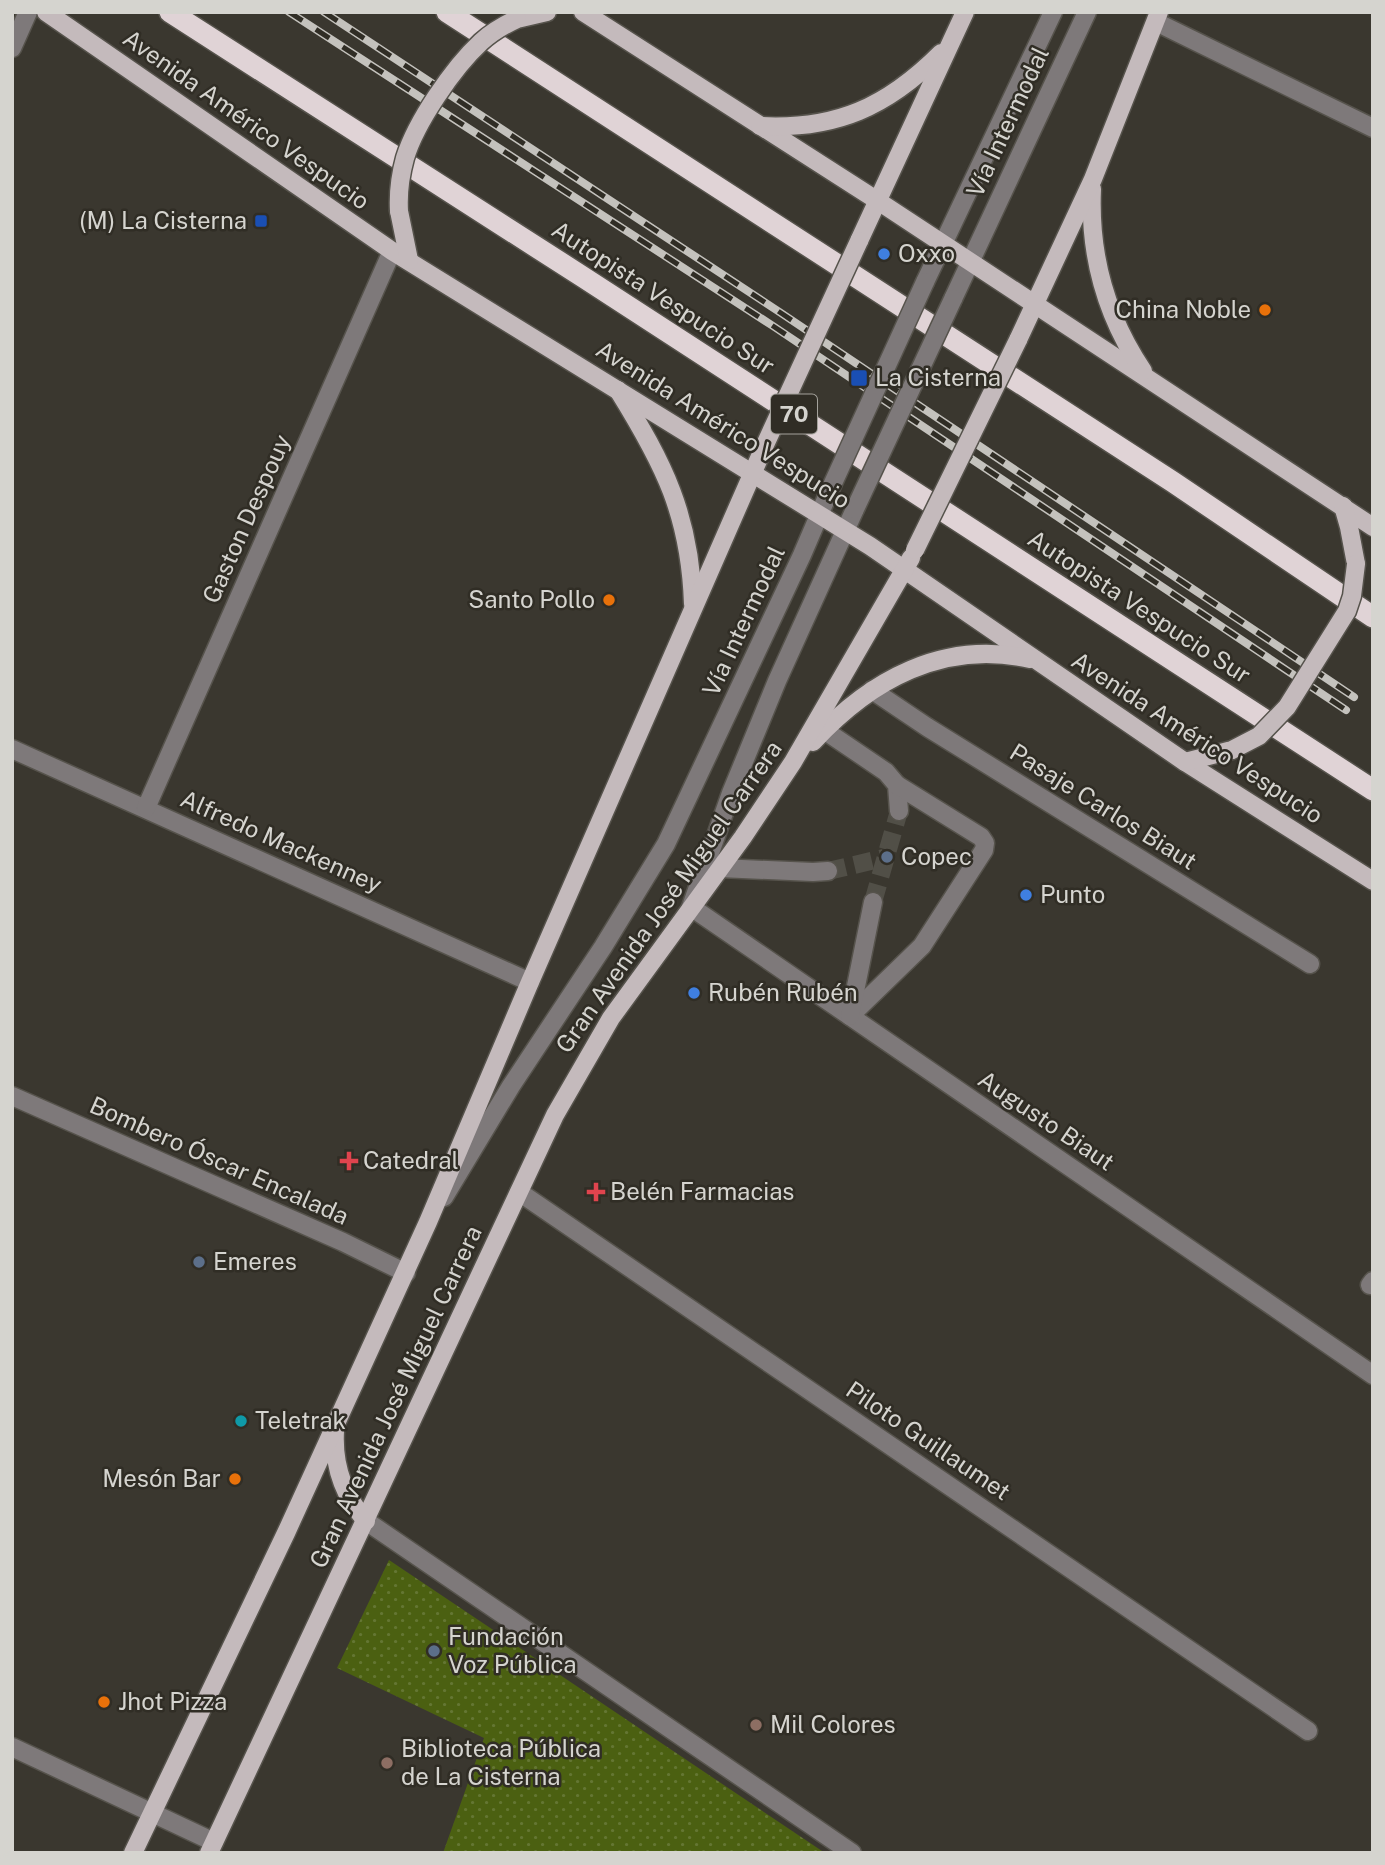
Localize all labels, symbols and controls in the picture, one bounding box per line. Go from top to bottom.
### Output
street label: Avenida Américo Vespucio [118,23,375,215]
street label: Vía Intermodal [960,42,1054,201]
place label: (M) La Cisterna [79,206,247,234]
marker: (M) La Cisterna [253,213,269,229]
street label: Autopista Vespucio Sur [547,215,780,380]
place label: Oxxo [898,239,955,267]
marker: Oxxo [876,246,892,262]
place label: China Noble [1116,295,1251,323]
marker: China Noble [1257,302,1273,318]
street label: Avenida Américo Vespucio [591,334,856,514]
place label: La Cisterna [875,363,1001,391]
marker: La Cisterna [849,368,869,388]
road number: 70 [771,394,817,434]
street label: Gaston Despouy [196,430,296,607]
street label: Autopista Vespucio Sur [1023,524,1256,689]
street label: Vía Intermodal [696,541,790,700]
place label: Santo Pollo [468,585,595,613]
marker: Santo Pollo [601,592,617,608]
street label: Avenida Américo Vespucio [1067,645,1328,829]
street label: Gran Avenida José Miguel Carrera [549,735,787,1058]
street label: Pasaje Carlos Biaut [1005,737,1202,875]
street label: Alfredo Mackenney [176,784,387,898]
place label: Copec [901,842,972,870]
marker: Copec [879,849,895,865]
place label: Punto [1040,880,1105,908]
marker: Punto [1018,887,1034,903]
place label: Rubén Rubén [708,978,858,1006]
marker: Rubén Rubén [686,985,702,1001]
street label: Augusto Biaut [973,1064,1120,1176]
street label: Bombero Óscar Encalada [86,1090,353,1230]
place label: Catedral [363,1146,459,1174]
marker: Catedral [341,1153,357,1169]
place label: Belén Farmacias [610,1177,795,1205]
marker: Belén Farmacias [588,1184,604,1200]
street label: Gran Avenida José Miguel Carrera [303,1221,487,1572]
place label: Emeres [213,1247,297,1275]
marker: Emeres [191,1254,207,1270]
street label: Piloto Guillaumet [841,1375,1016,1505]
place label: Teletrak [255,1406,346,1434]
marker: Teletrak [233,1413,249,1429]
place label: Mesón Bar [102,1464,221,1492]
marker: Mesón Bar [227,1471,243,1487]
place label: Fundación Voz Pública [448,1622,577,1678]
marker: Fundación Voz Pública [426,1643,442,1659]
place label: Jhot Pizza [118,1687,227,1715]
marker: Jhot Pizza [96,1694,112,1710]
place label: Mil Colores [770,1710,896,1738]
marker: Mil Colores [748,1717,764,1733]
place label: Biblioteca Pública de La Cisterna [401,1734,601,1790]
marker: Biblioteca Pública de La Cisterna [379,1755,395,1771]

